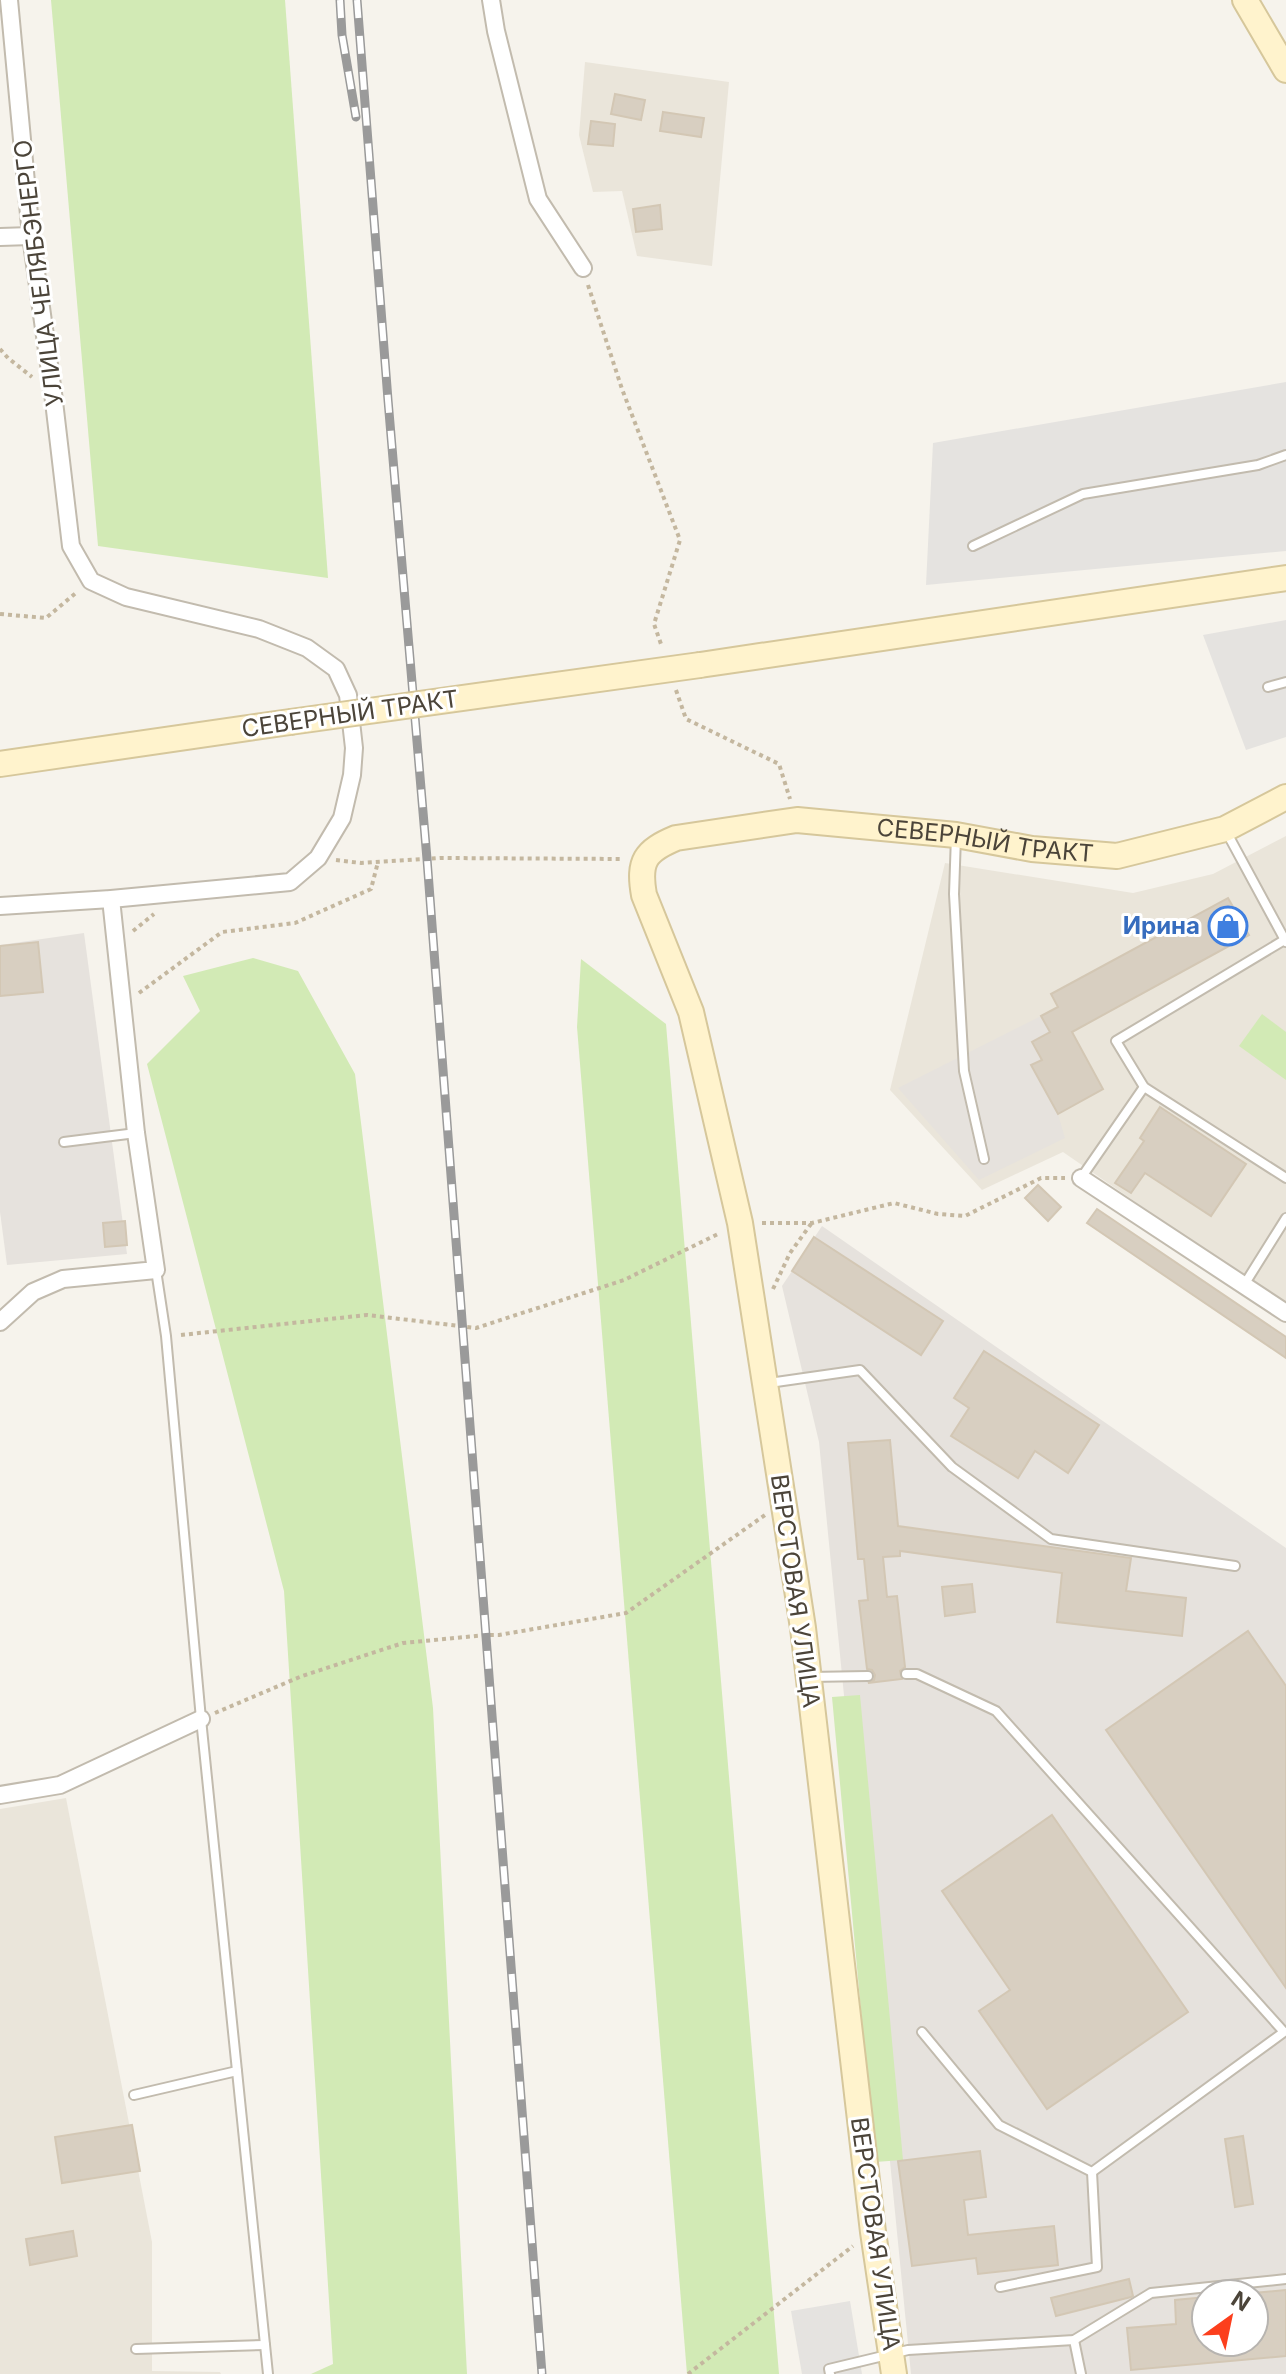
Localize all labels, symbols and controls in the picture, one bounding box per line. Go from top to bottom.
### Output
street label: УЛИЦА ЧЕЛЯБЭНЕРГО [8,138,69,408]
street label: СЕВЕРНЫЙ ТРАКТ [240,683,460,743]
street label: СЕВЕРНЫЙ ТРАКТ [876,813,1095,868]
shop icon: Ирина [1207,905,1249,947]
place label: Ирина [1123,911,1200,940]
street label: ВЕРСТОВАЯ УЛИЦА [765,1472,826,1710]
street label: ВЕРСТОВАЯ УЛИЦА [845,2115,906,2353]
north arrow [1190,2278,1270,2358]
text: N [1227,2286,1255,2317]

